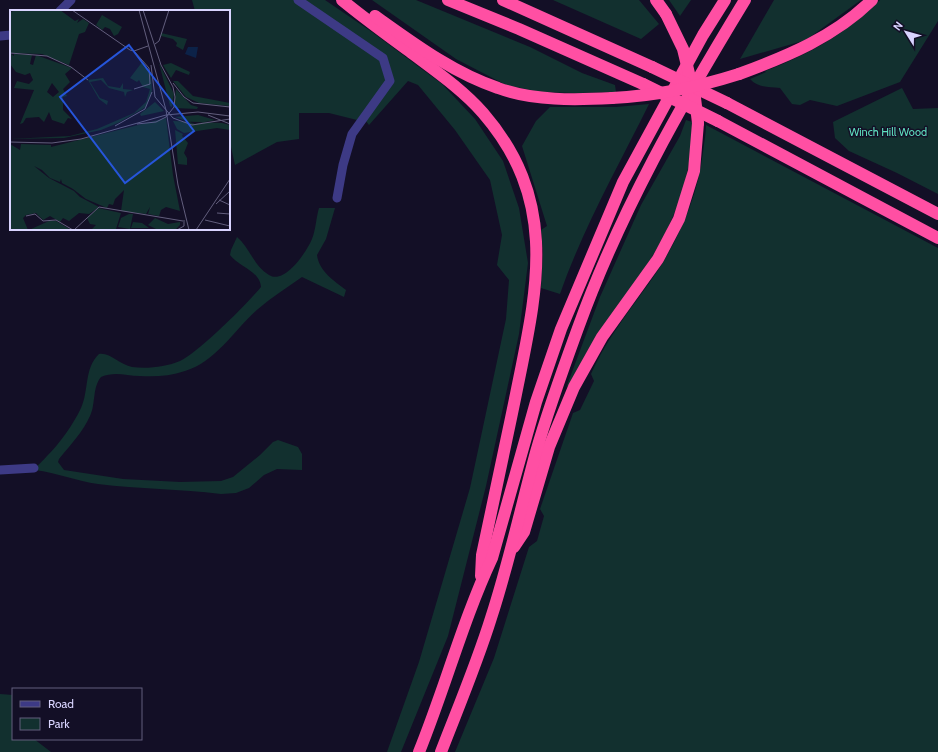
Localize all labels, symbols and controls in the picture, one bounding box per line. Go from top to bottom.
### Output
inset map [10,10,230,230]
north arrow [886,12,926,52]
text: N [890,19,906,33]
park label: Winch Hill Wood [849,125,927,139]
legend [12,688,142,740]
text: Road [48,696,74,711]
text: Park [48,716,70,731]

